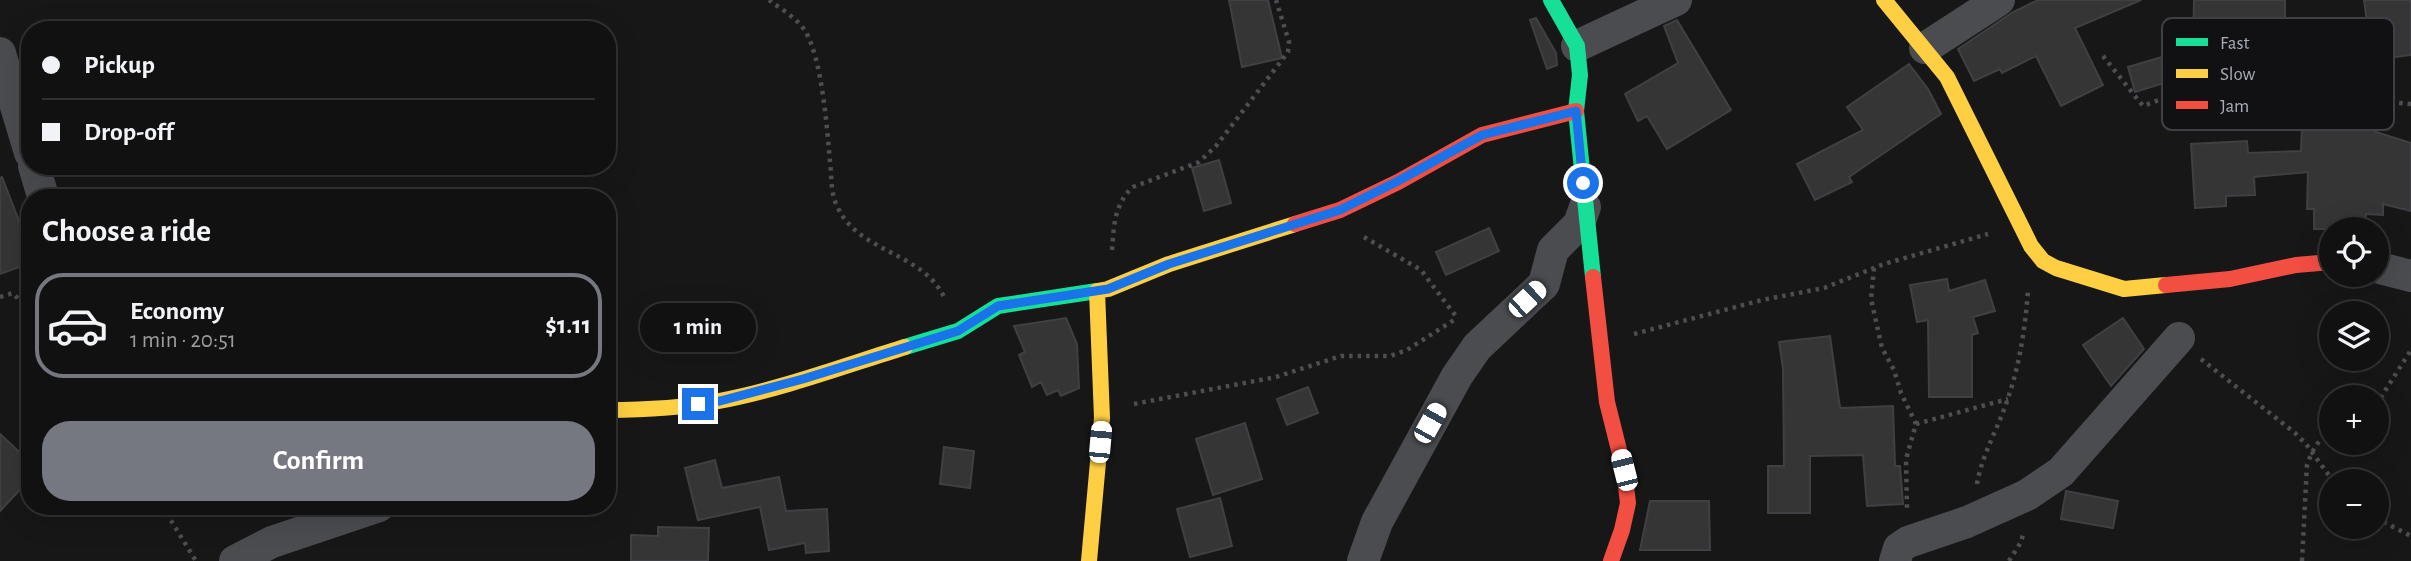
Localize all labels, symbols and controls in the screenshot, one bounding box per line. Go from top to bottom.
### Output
legend [2162,18,2394,130]
text: Fast [2220,34,2250,53]
text: Pickup [84,52,155,78]
text: Slow [2220,65,2256,84]
text: Jam [2220,97,2249,116]
text: Drop-off [84,119,173,145]
route start [1567,167,1599,199]
text: Choose a ride [42,215,211,247]
map controls [2319,217,2389,539]
button: locate [2319,217,2389,287]
car [1505,277,1550,321]
icon: car [46,294,109,357]
text: Economy [130,298,224,324]
button: layers [2319,301,2389,371]
callout: 1 min [640,302,756,352]
text: $1.11 [545,312,591,338]
text: 1 min [674,316,722,339]
text: 1 min · 20:51 [130,329,236,352]
button: + [2319,385,2389,455]
route end [682,388,714,420]
car [1411,400,1450,446]
car [1088,420,1113,464]
button: Confirm [42,421,595,501]
car [1609,447,1640,493]
button: − [2319,469,2389,539]

